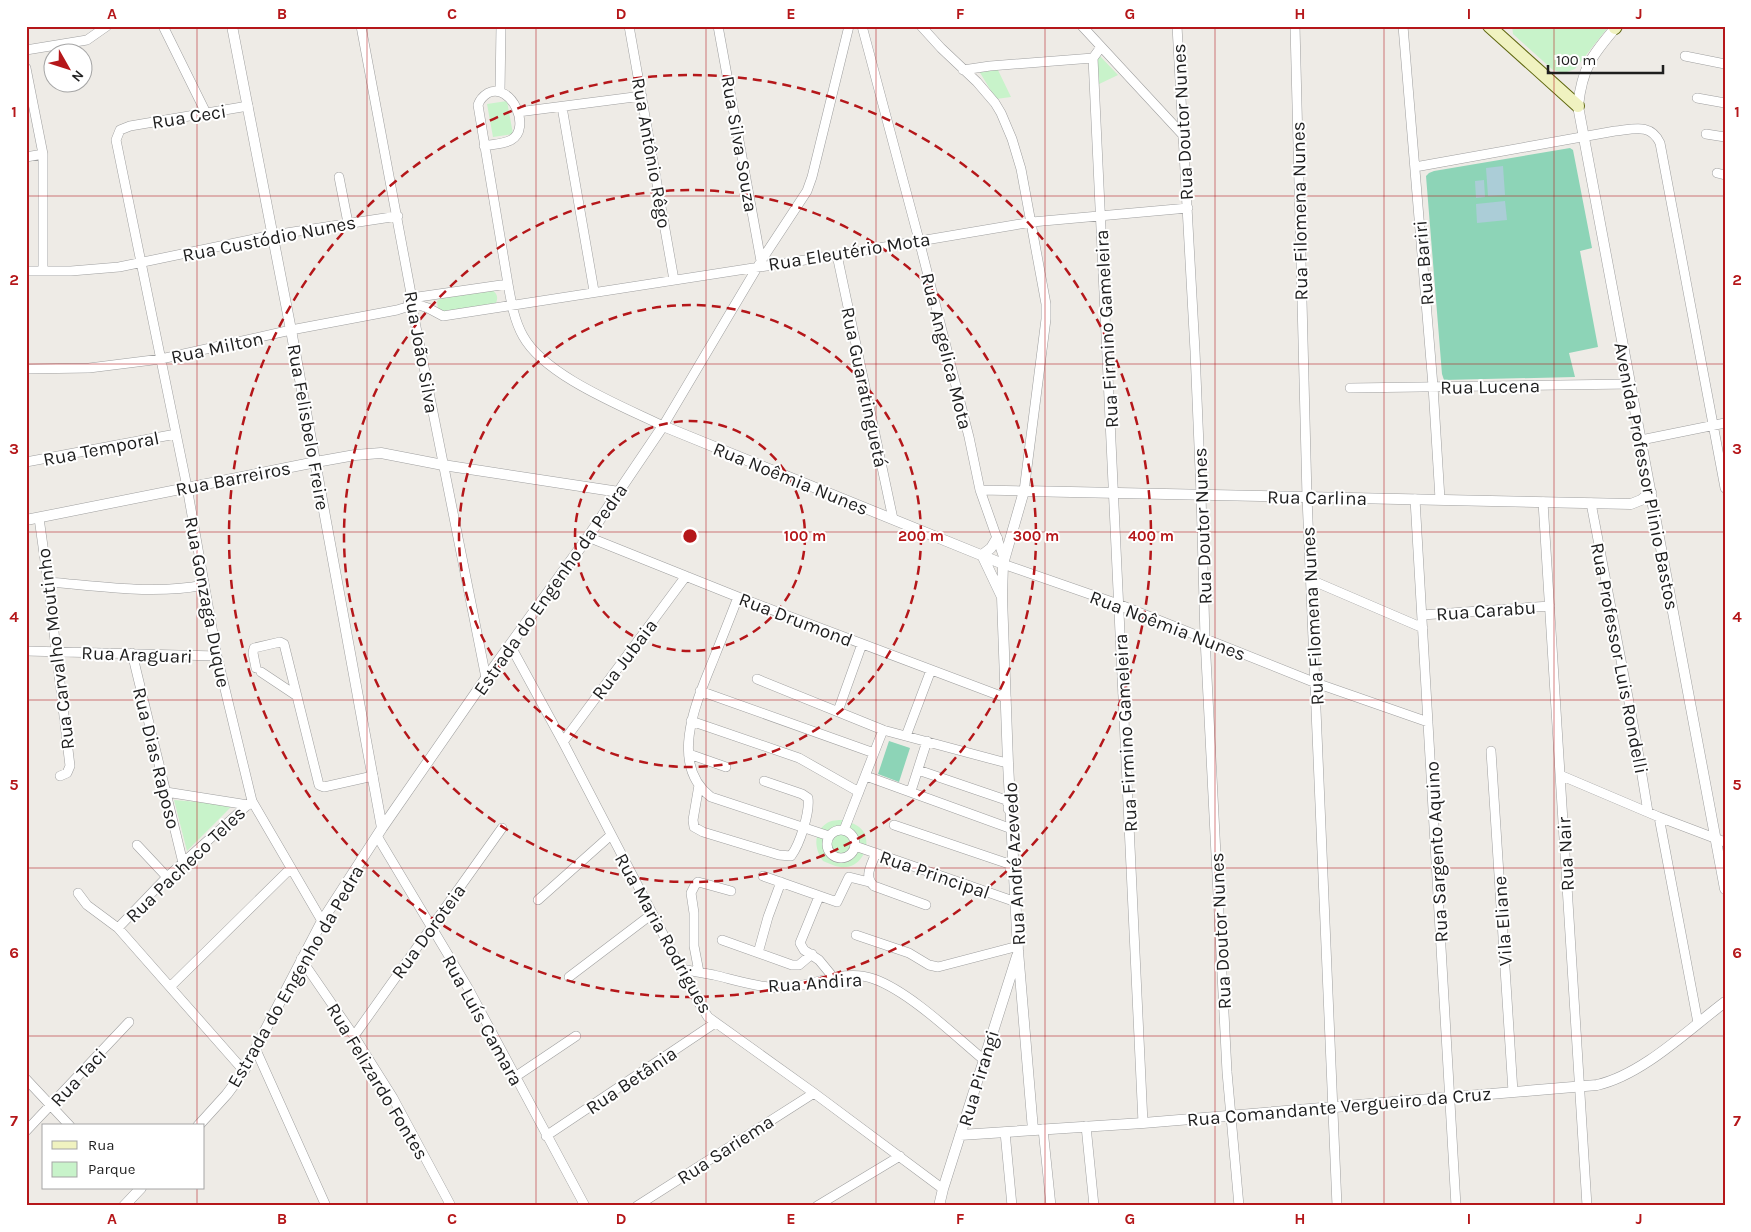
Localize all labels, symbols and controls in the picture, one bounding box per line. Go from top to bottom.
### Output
text: A [107,4,117,23]
text: B [277,4,287,23]
text: C [447,4,457,23]
text: D [616,4,627,23]
text: E [786,4,796,23]
text: F [956,4,965,23]
text: G [1125,4,1135,23]
text: H [1294,4,1306,23]
text: I [1467,4,1471,23]
text: J [1635,4,1643,23]
north arrow [42,42,92,92]
scale bar [1548,42,1664,74]
street label: Rua Doutor Nunes [1168,43,1198,201]
text: 100 m [1556,51,1596,69]
text: N [68,67,87,85]
street label: Rua Silva Souza [716,74,762,214]
street label: Rua Antônio Rêgo [627,76,675,230]
street label: Rua Ceci [150,100,228,134]
text: 1 [11,102,17,121]
text: 1 [1734,102,1740,121]
street label: Rua Filomena Nunes [1287,121,1313,301]
street label: Rua Custódio Nunes [181,211,358,267]
street label: Rua Bariri [1409,219,1439,306]
street label: Rua Eleutério Mota [767,228,932,276]
street label: Rua Firmino Gameleira [1091,229,1123,429]
text: 2 [9,270,19,289]
text: 2 [1732,270,1742,289]
street label: Rua Angelica Mota [916,271,976,432]
street label: Rua João Silva [399,289,443,415]
street label: Rua Guaratinguetá [836,305,892,469]
street label: Rua Milton [169,327,266,369]
street label: Avenida Professor Plinio Bastos [1609,340,1683,612]
street label: Rua Felisbelo Freire [283,342,333,512]
street label: Rua Lucena [1440,375,1540,399]
street label: Rua Temporal [41,427,161,471]
street label: Rua Noêmia Nunes [710,438,871,520]
text: 3 [9,439,19,458]
text: 3 [1732,439,1742,458]
street label: Rua Doutor Nunes [1189,447,1217,605]
street label: Rua Barreiros [174,457,293,501]
street label: Estrada do Engenho da Pedra [469,480,632,700]
street label: Rua Carlina [1267,486,1367,510]
street label: Rua Gonzaga Duque [180,515,234,690]
street label: Rua Filomena Nunes [1297,526,1329,706]
centre of rings [681,527,699,545]
text: 100 m [784,527,826,545]
text: 200 m [898,527,944,545]
text: 300 m [1013,527,1059,545]
text: 400 m [1128,527,1174,545]
street label: Rua Professor Luis Rondelli [1586,541,1652,776]
street label: Rua Carvalho Moutinho [33,547,79,751]
street label: Rua Noêmia Nunes [1087,586,1249,666]
street label: Rua Drumond [736,588,856,652]
street label: Rua Carabu [1435,597,1537,625]
text: 4 [9,607,19,626]
text: 4 [1732,607,1742,626]
street label: Rua Jubaia [587,615,662,704]
street label: Rua Firmino Gameleira [1110,633,1142,833]
street label: Rua Araguari [81,642,193,668]
street label: Rua Dias Raposo [128,685,184,831]
street label: Rua Sargento Aquino [1421,761,1453,943]
text: 5 [9,775,19,794]
text: 5 [1732,775,1742,794]
street label: Rua André Azevedo [1000,782,1030,946]
street label: Rua Pacheco Teles [121,802,250,927]
street label: Rua Nair [1553,816,1579,892]
street label: Rua Principal [877,846,993,904]
street label: Rua Maria Rodrigues [610,849,716,1018]
street label: Rua Doutor Nunes [1206,852,1236,1010]
street label: Estrada do Engenho da Pedra [223,861,369,1092]
street label: Vila Eliane [1489,875,1517,967]
street label: Rua Doroteia [387,880,470,983]
text: 6 [9,943,19,962]
text: 6 [1732,943,1742,962]
street label: Rua Luís Camara [437,951,527,1090]
street label: Rua Andira [767,969,863,997]
street label: Rua Felizardo Fontes [322,999,433,1164]
street label: Rua Pirangi [954,1028,1004,1129]
street label: Rua Betânia [582,1042,681,1119]
street label: Rua Taci [46,1044,111,1111]
street label: Rua Comandante Vergueiro da Cruz [1186,1083,1492,1131]
street label: Rua Sariema [673,1110,778,1189]
text: 7 [10,1111,18,1130]
text: 7 [1733,1111,1741,1130]
legend [42,1124,205,1190]
text: Rua [88,1136,115,1154]
text: Parque [88,1160,136,1178]
text: A [107,1209,117,1228]
text: B [277,1209,287,1228]
text: C [447,1209,457,1228]
text: D [616,1209,627,1228]
text: E [786,1209,796,1228]
text: F [956,1209,965,1228]
text: G [1125,1209,1135,1228]
text: H [1294,1209,1306,1228]
text: I [1467,1209,1471,1228]
text: J [1635,1209,1643,1228]

